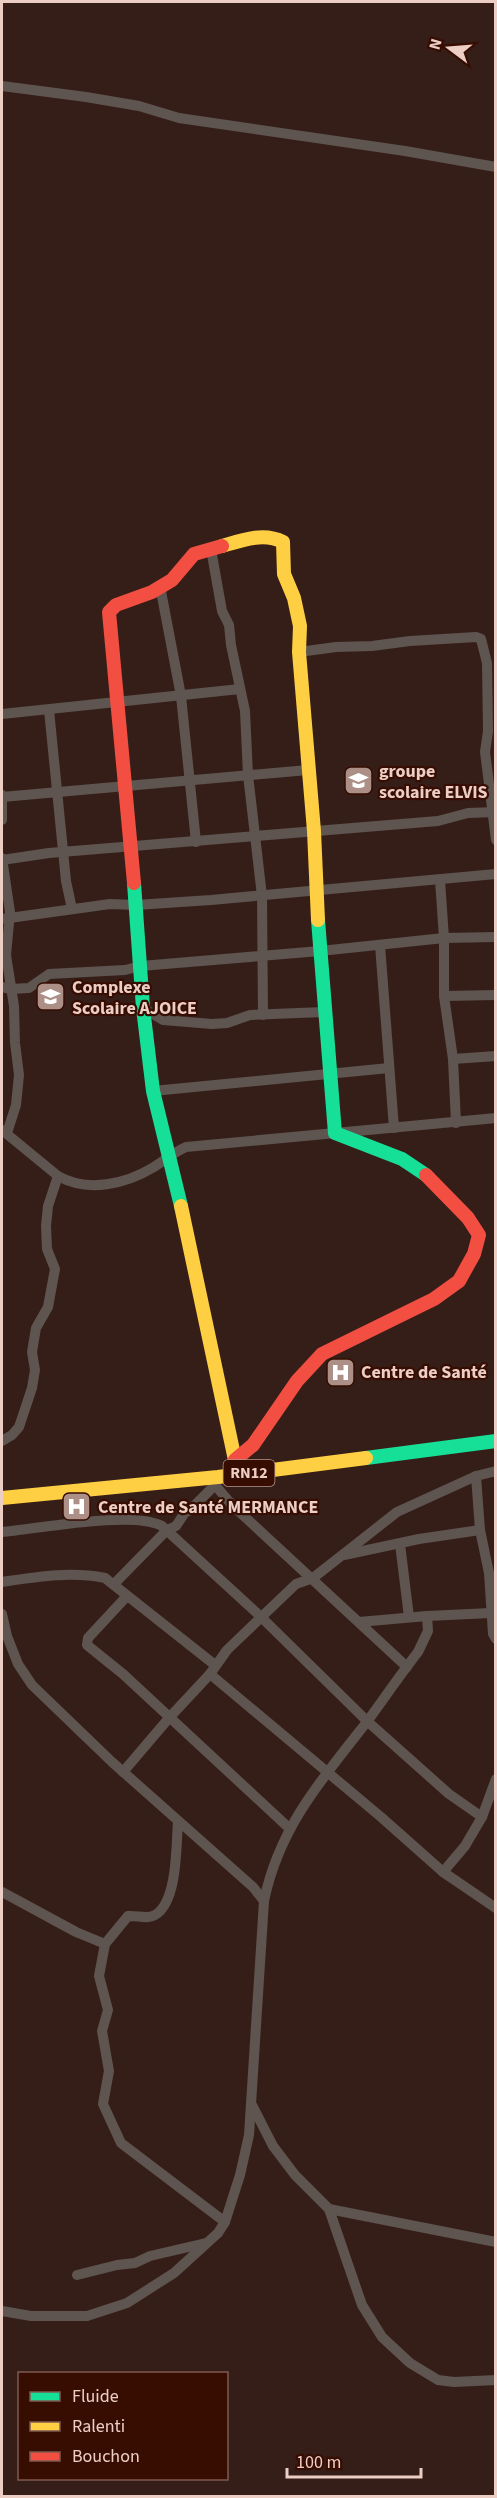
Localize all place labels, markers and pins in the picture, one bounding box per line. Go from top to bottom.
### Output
place label: groupe scolaire ELVIS [379,759,488,805]
school or university icon: groupe scolaire ELVIS [342,765,374,797]
place label: Complexe Scolaire AJOICE [72,975,197,1021]
school or university icon: Complexe Scolaire AJOICE [35,981,67,1013]
hospital icon: Centre de Santé [324,1356,356,1388]
place label: Centre de Santé [361,1360,487,1385]
hospital icon: Centre de Santé MERMANCE [61,1491,93,1523]
place label: Centre de Santé MERMANCE [98,1495,318,1520]

